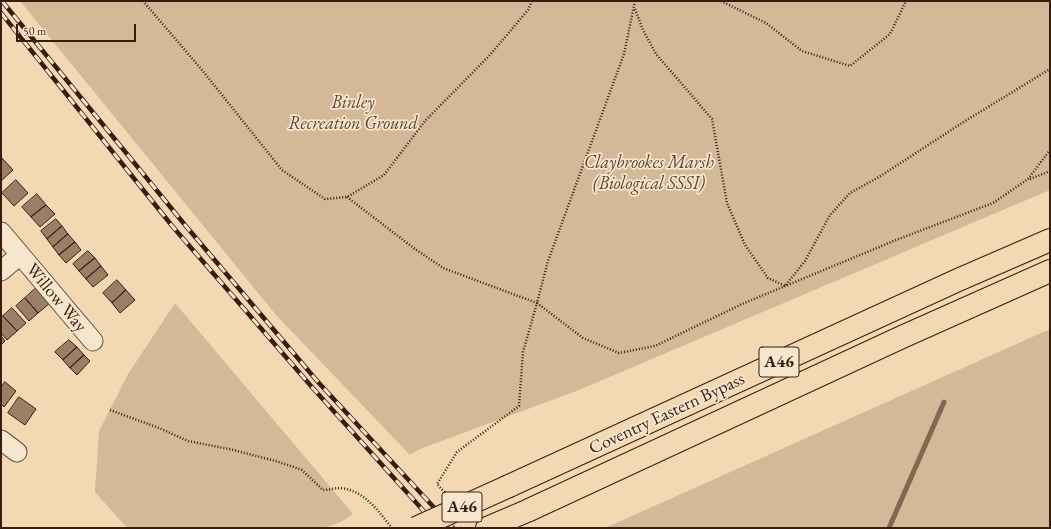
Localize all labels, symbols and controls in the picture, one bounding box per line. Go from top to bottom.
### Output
scale bar [18,16,138,42]
text: 50 m [23,23,46,39]
park label: Binley Recreation Ground [288,92,418,134]
park label: Claybrookes Marsh (Biological SSSI) [584,152,714,194]
street label: Willow Way [21,259,91,337]
road number: A46 [759,347,799,377]
street label: Coventry Eastern Bypass [586,368,748,460]
road number: A46 [442,492,482,522]

